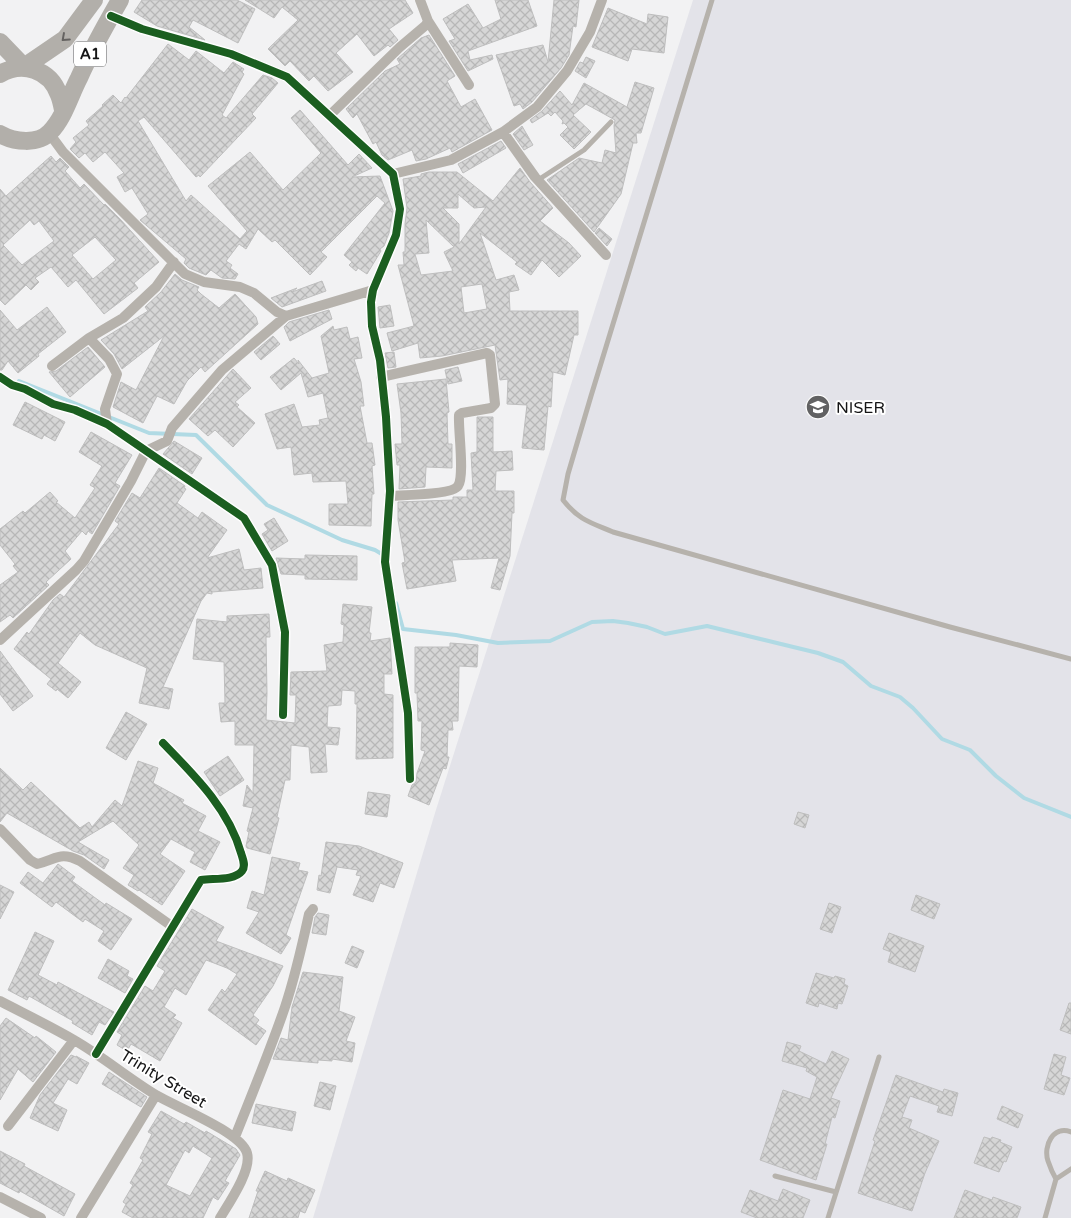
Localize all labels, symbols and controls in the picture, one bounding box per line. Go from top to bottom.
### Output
one-way arrow [61,32,70,41]
road number: A1 [74,42,106,66]
school or university icon: NISER [805,394,831,420]
place label: NISER [836,398,885,418]
street label: Trinity Street [117,1045,210,1112]

